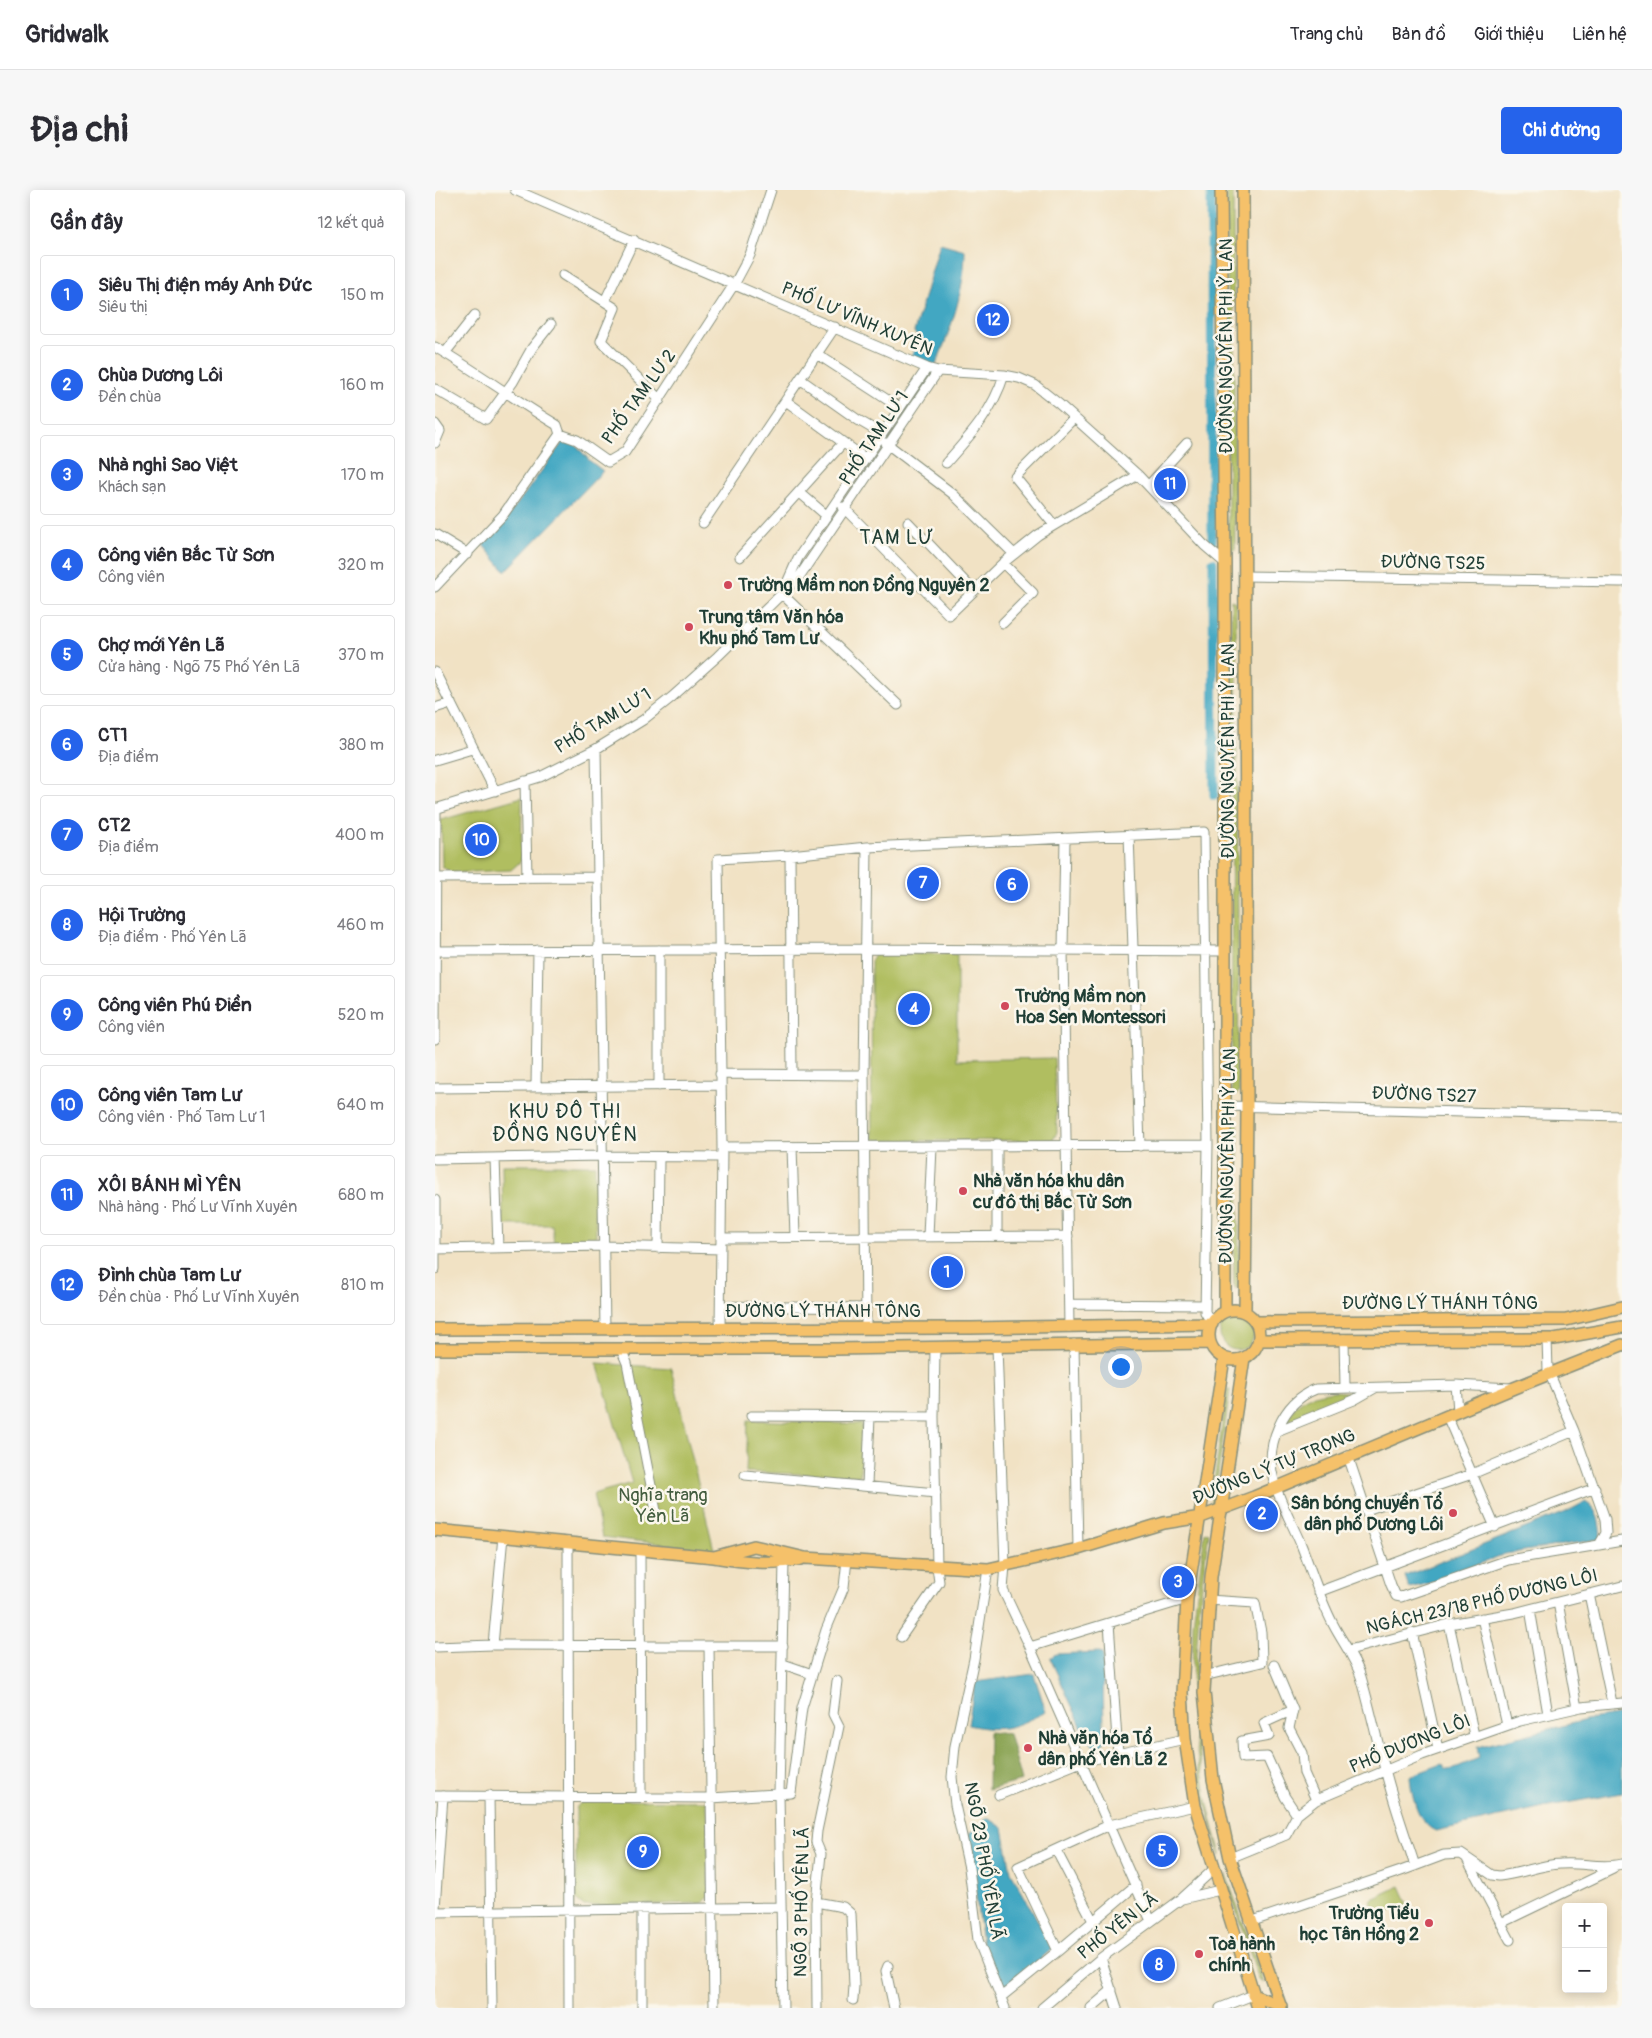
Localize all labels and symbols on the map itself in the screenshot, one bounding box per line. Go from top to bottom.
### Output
street label: ĐƯỜNG NGUYÊN PHI Ỷ LAN [1215,238,1238,454]
street label: PHỐ LƯ VĨNH XUYÊN [778,274,937,361]
pin: 12 [977,301,1009,339]
street label: PHỐ TAM LƯ 2 [594,343,681,449]
street label: PHỐ TAM LƯ 1 [832,385,914,490]
pin: 11 [1154,465,1186,503]
district label: TAM LƯ [859,525,933,550]
street label: ĐƯỜNG TS25 [1380,551,1486,575]
place label: Trường Mầm non Đồng Nguyên 2 [737,572,990,597]
marker: Trường Mầm non Đồng Nguyên 2 [722,579,734,591]
place label: Trung tâm Văn hóa Khu phố Tam Lư [698,606,844,650]
marker: Trung tâm Văn hóa Khu phố Tam Lư [683,621,695,633]
street label: ĐƯỜNG NGUYÊN PHI Ỷ LAN [1217,643,1240,859]
street label: PHỐ TAM LƯ 1 [549,681,656,759]
pin: 10 [465,821,497,859]
pin: 7 [907,864,939,902]
pin: 6 [996,866,1028,904]
place label: Trường Mầm non Hoa Sen Montessori [1014,983,1165,1029]
pin: 4 [898,990,930,1028]
marker: Trường Mầm non Hoa Sen Montessori [999,1000,1011,1012]
street label: ĐƯỜNG NGUYÊN PHI Ỷ LAN [1215,1048,1241,1264]
street label: ĐƯỜNG TS27 [1371,1082,1477,1108]
district label: KHU ĐÔ THỊ ĐỒNG NGUYÊN [492,1099,638,1147]
place label: Nhà văn hóa khu dân cư đô thị Bắc Từ Sơn [972,1170,1132,1214]
marker: Nhà văn hóa khu dân cư đô thị Bắc Từ Sơn [957,1185,969,1197]
pin: 1 [931,1253,963,1291]
street label: ĐƯỜNG LÝ THÁNH TÔNG [1342,1292,1538,1315]
street label: ĐƯỜNG LÝ THÁNH TÔNG [725,1300,921,1323]
your location [1108,1354,1134,1380]
street label: ĐƯỜNG LÝ TỰ TRỌNG [1189,1424,1359,1510]
park label: Nghĩa trang Yên Lã [618,1484,708,1528]
place label: Sân bóng chuyền Tổ dân phố Dương Lôi [1290,1491,1443,1536]
pin: 2 [1246,1495,1278,1533]
marker: Sân bóng chuyền Tổ dân phố Dương Lôi [1447,1507,1459,1519]
street label: NGÁCH 23/18 PHỐ DƯƠNG LÔI [1363,1561,1600,1640]
pin: 3 [1162,1563,1194,1601]
street label: PHỐ DƯƠNG LÔI [1345,1706,1474,1779]
place label: Nhà văn hóa Tổ dân phố Yên Lã 2 [1038,1726,1168,1771]
marker: Nhà văn hóa Tổ dân phố Yên Lã 2 [1022,1742,1034,1754]
street label: NGÕ 23 PHỐ YÊN LÃ [959,1780,1012,1942]
street label: NGÕ 3 PHỐ YÊN LÃ [786,1827,815,1977]
pin: 5 [1146,1832,1178,1870]
pin: 9 [627,1833,659,1871]
street label: PHỐ YÊN LÃ [1071,1885,1163,1965]
place label: Trường Tiểu học Tân Hồng 2 [1300,1902,1419,1946]
marker: Trường Tiểu học Tân Hồng 2 [1423,1917,1435,1929]
place label: Toà hành chính [1208,1933,1276,1977]
pin: 8 [1143,1946,1175,1984]
marker: Toà hành chính [1193,1948,1205,1960]

